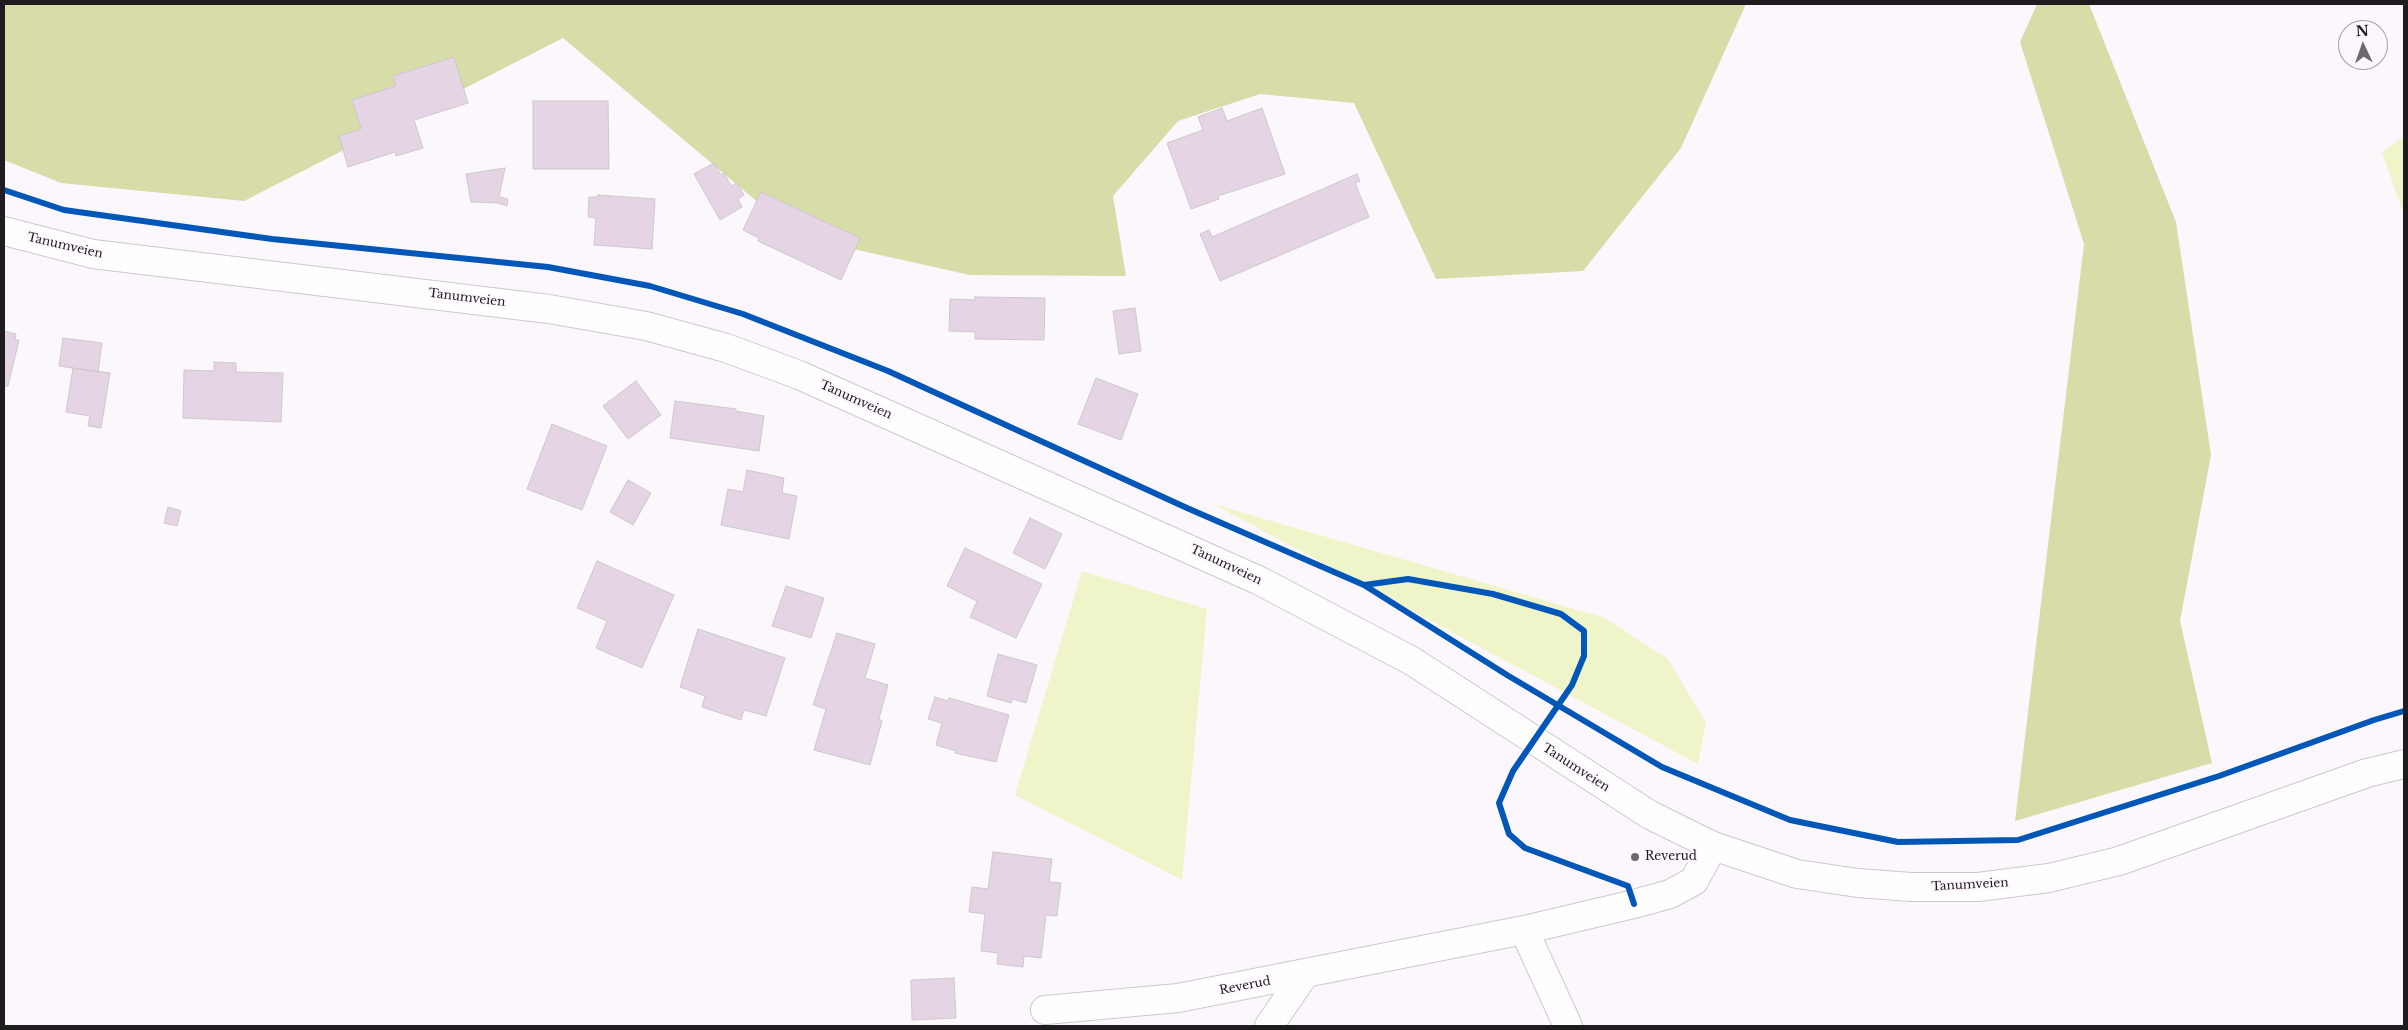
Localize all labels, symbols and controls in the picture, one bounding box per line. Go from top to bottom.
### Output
north arrow [2338,20,2388,70]
text: N [2355,22,2369,40]
street label: Tanumveien [26,230,104,262]
street label: Tanumveien [428,286,506,310]
street label: Tanumveien [818,378,894,422]
street label: Tanumveien [1188,542,1264,588]
street label: Tanumveien [1540,741,1612,795]
place label: Reverud [1645,850,1697,864]
marker: Reverud [1629,851,1641,863]
street label: Tanumveien [1931,876,2009,894]
street label: Reverud [1218,974,1272,998]

